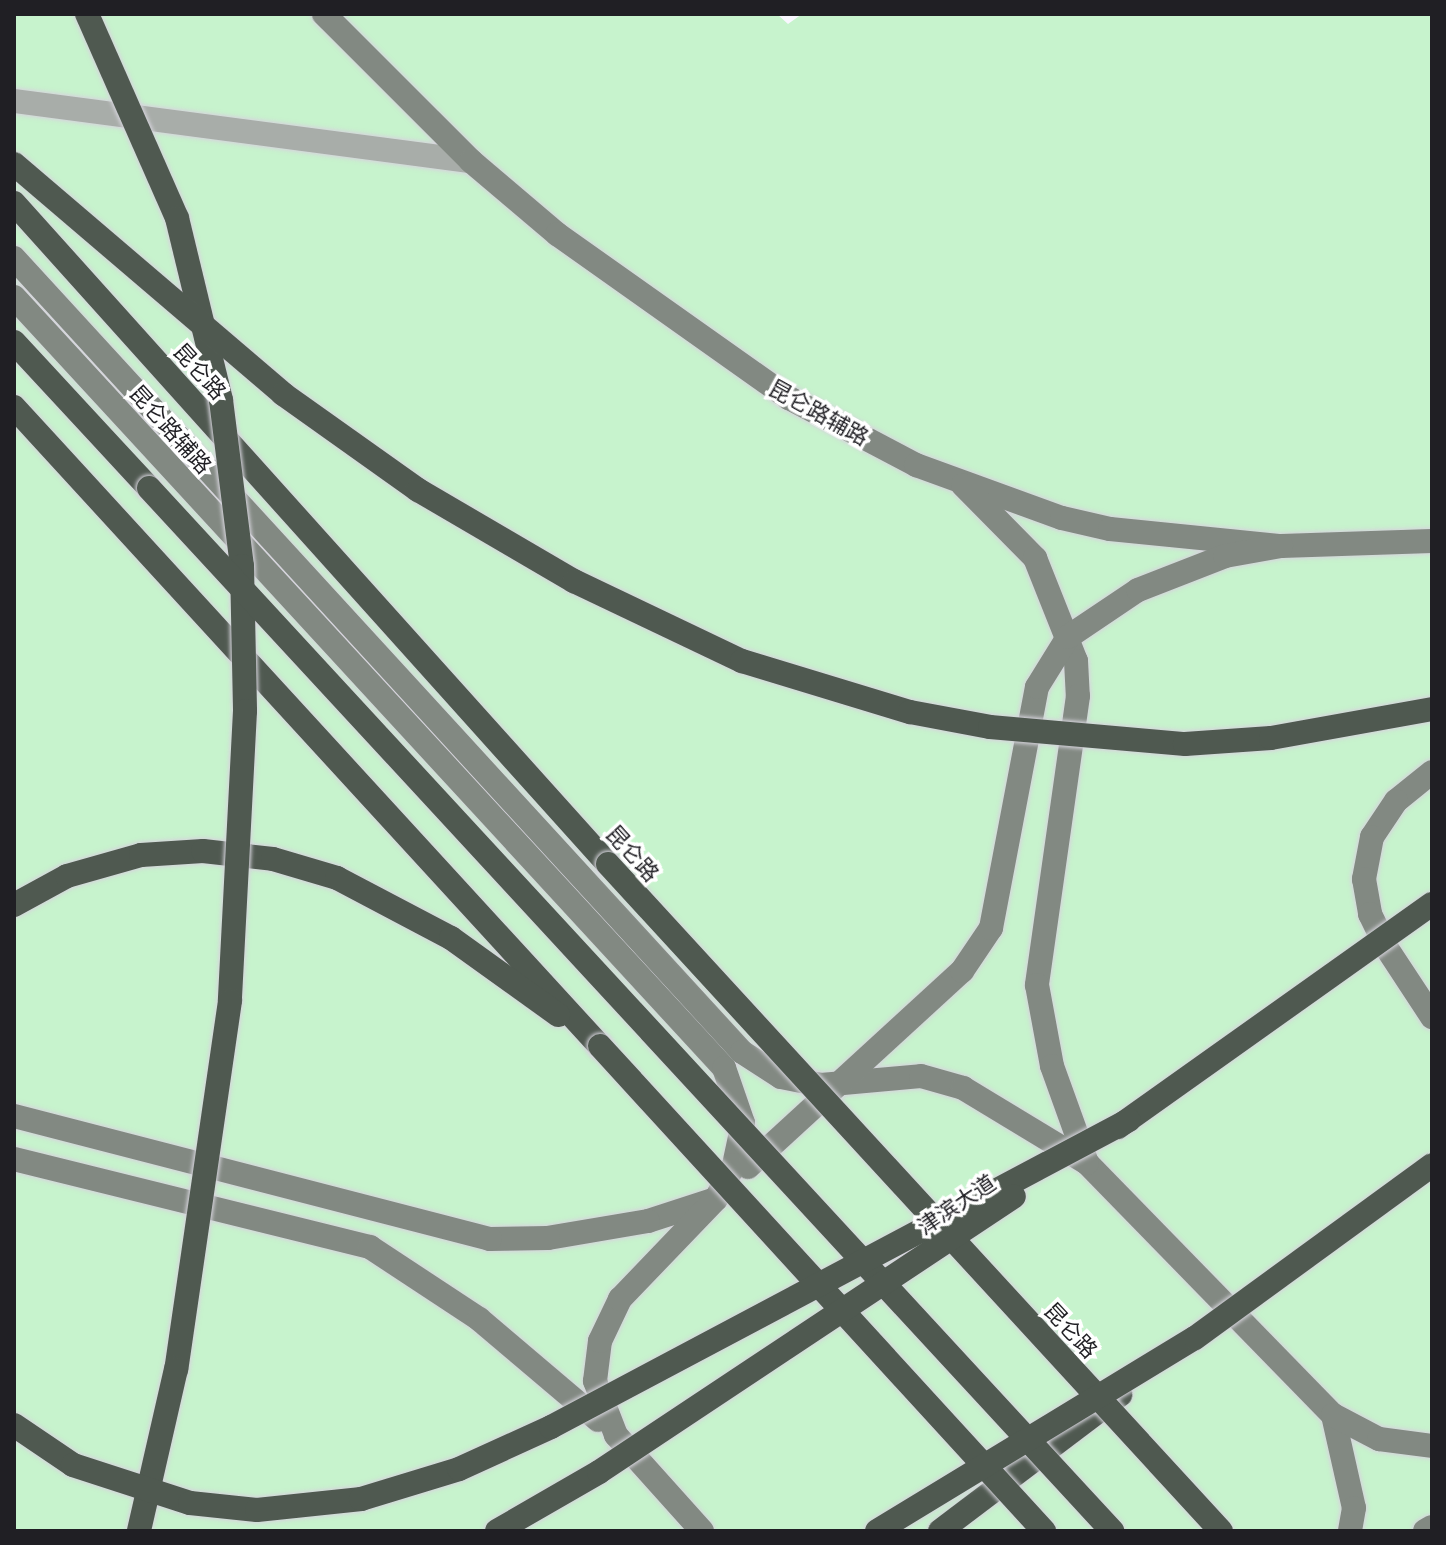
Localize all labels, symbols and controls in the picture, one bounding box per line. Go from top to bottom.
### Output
street label: 昆仑路 [168,338,232,404]
street label: 昆仑路辅路 [764,374,874,450]
street label: 昆仑路辅路 [124,379,218,479]
street label: 昆仑路 [601,820,665,886]
street label: 津滨大道 [912,1168,1000,1240]
street label: 昆仑路 [1039,1297,1103,1363]

